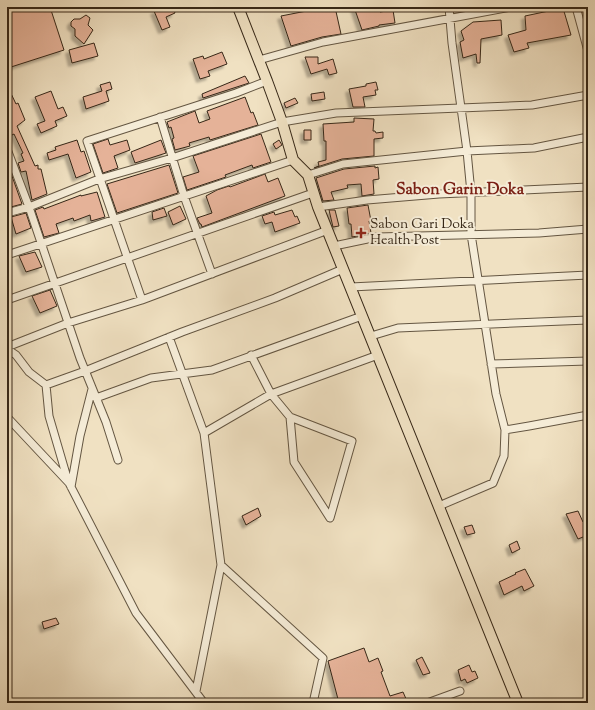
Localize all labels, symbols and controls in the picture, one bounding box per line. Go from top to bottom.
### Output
district label: Sabon Garin Doka [396,179,525,202]
place label: Sabon Gari Doka Health Post [370,215,474,251]
marker: Sabon Gari Doka Health Post [355,227,367,239]

